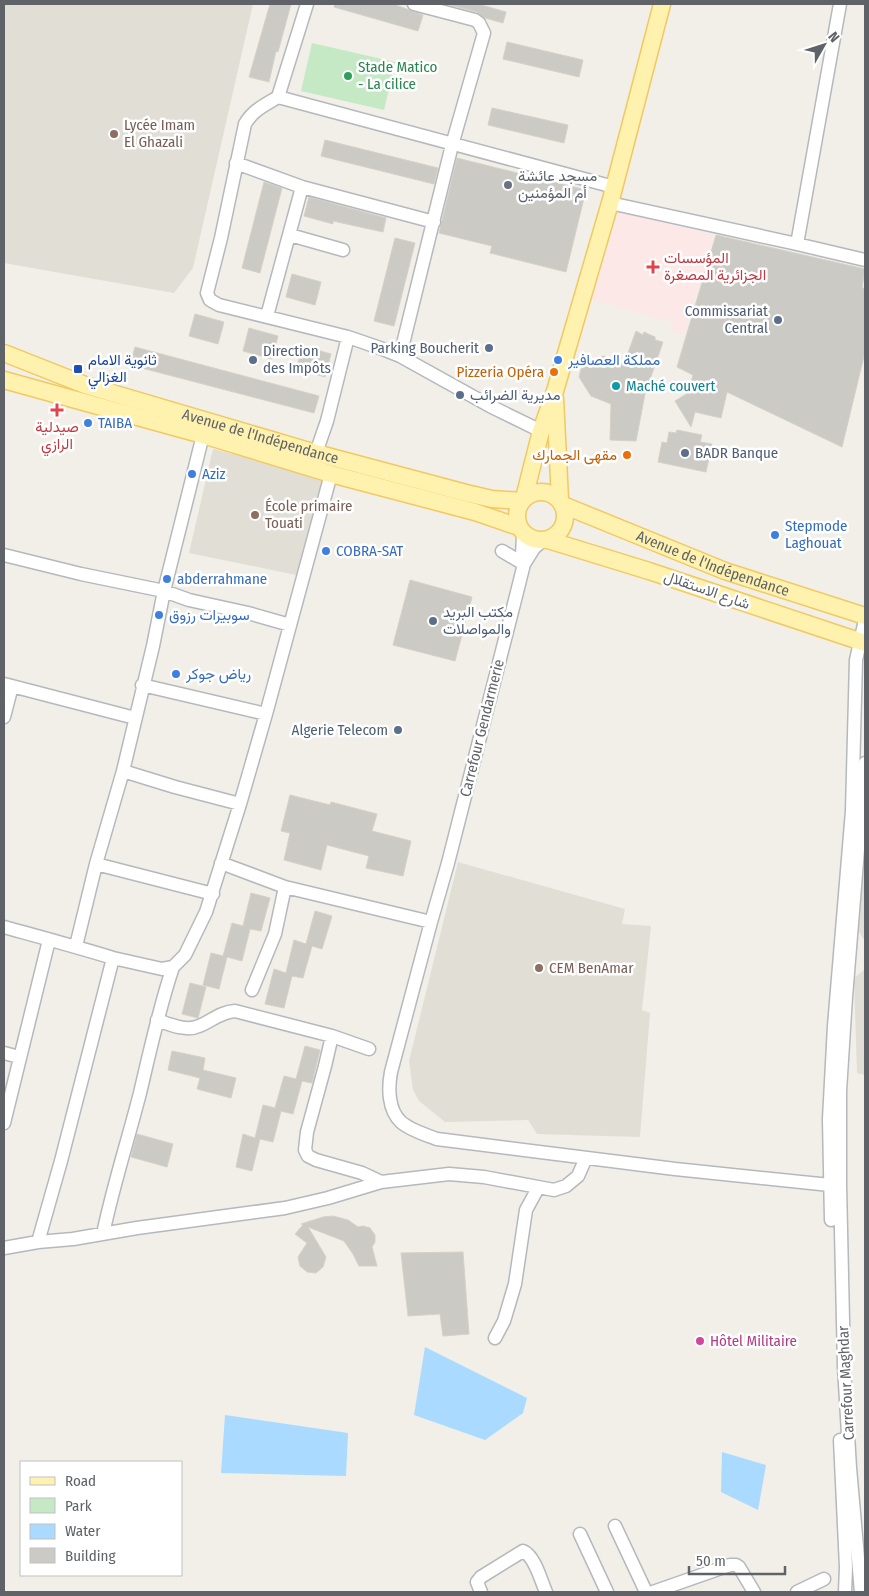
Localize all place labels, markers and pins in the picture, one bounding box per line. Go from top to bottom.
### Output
place label: Stade Matico - La cilice [358,58,437,93]
marker: Stade Matico - La cilice [342,70,354,82]
place label: Lycée Imam El Ghazali [124,116,195,151]
marker: Lycée Imam El Ghazali [108,128,120,140]
place label: مسجد عائشة أم المؤمنين [518,167,597,203]
marker: مسجد عائشة أم المؤمنين [502,179,514,191]
place label: المؤسسات الجزائرية المصغرة [664,249,766,284]
marker: المؤسسات الجزائرية المصغرة [646,260,660,274]
place label: Commissariat Central [685,302,768,337]
marker: Commissariat Central [772,314,784,326]
place label: Parking Boucherit [371,339,479,357]
place label: Direction des Impôts [263,342,331,377]
marker: Parking Boucherit [483,342,495,354]
place label: ثانوية الامام الغزالي [88,351,157,390]
place label: مملكة العصافير [567,351,660,369]
marker: Direction des Impôts [247,354,259,366]
marker: مملكة العصافير [552,354,564,366]
marker: ثانوية الامام الغزالي [72,363,84,375]
place label: Pizzeria Opéra [456,363,544,381]
marker: Pizzeria Opéra [548,366,560,378]
place label: Maché couvert [626,377,715,395]
marker: Maché couvert [610,380,622,392]
place label: مديرية الضرائب [470,386,560,404]
marker: مديرية الضرائب [454,389,466,401]
marker: صيدلية الرازي [51,404,63,416]
place label: TAIBA [98,414,132,432]
marker: TAIBA [82,417,94,429]
place label: صيدلية الرازي [35,418,79,457]
place label: BADR Banque [695,444,778,462]
place label: مقهى الجمارك [532,446,617,465]
marker: BADR Banque [679,447,691,459]
marker: مقهى الجمارك [621,449,633,461]
place label: Aziz [202,465,226,483]
marker: Aziz [186,468,198,480]
place label: École primaire Touati [265,497,352,532]
marker: École primaire Touati [249,509,261,521]
place label: Stepmode Laghouat [785,517,847,552]
marker: Stepmode Laghouat [769,529,781,541]
place label: COBRA-SAT [336,542,403,560]
marker: COBRA-SAT [320,545,332,557]
place label: abderrahmane [177,570,267,588]
marker: abderrahmane [161,573,173,585]
place label: مكتب البريد والمواصلات [443,603,513,638]
place label: سوبيرات رزوق [169,606,250,624]
marker: سوبيرات رزوق [153,609,165,621]
marker: مكتب البريد والمواصلات [427,615,439,627]
place label: رياض جوكر [185,665,251,684]
marker: رياض جوكر [170,668,182,680]
place label: Algerie Telecom [292,721,388,739]
marker: Algerie Telecom [392,724,404,736]
place label: CEM BenAmar [549,959,634,977]
marker: CEM BenAmar [533,962,545,974]
place label: Hôtel Militaire [710,1332,797,1350]
marker: Hôtel Militaire [694,1335,706,1347]

